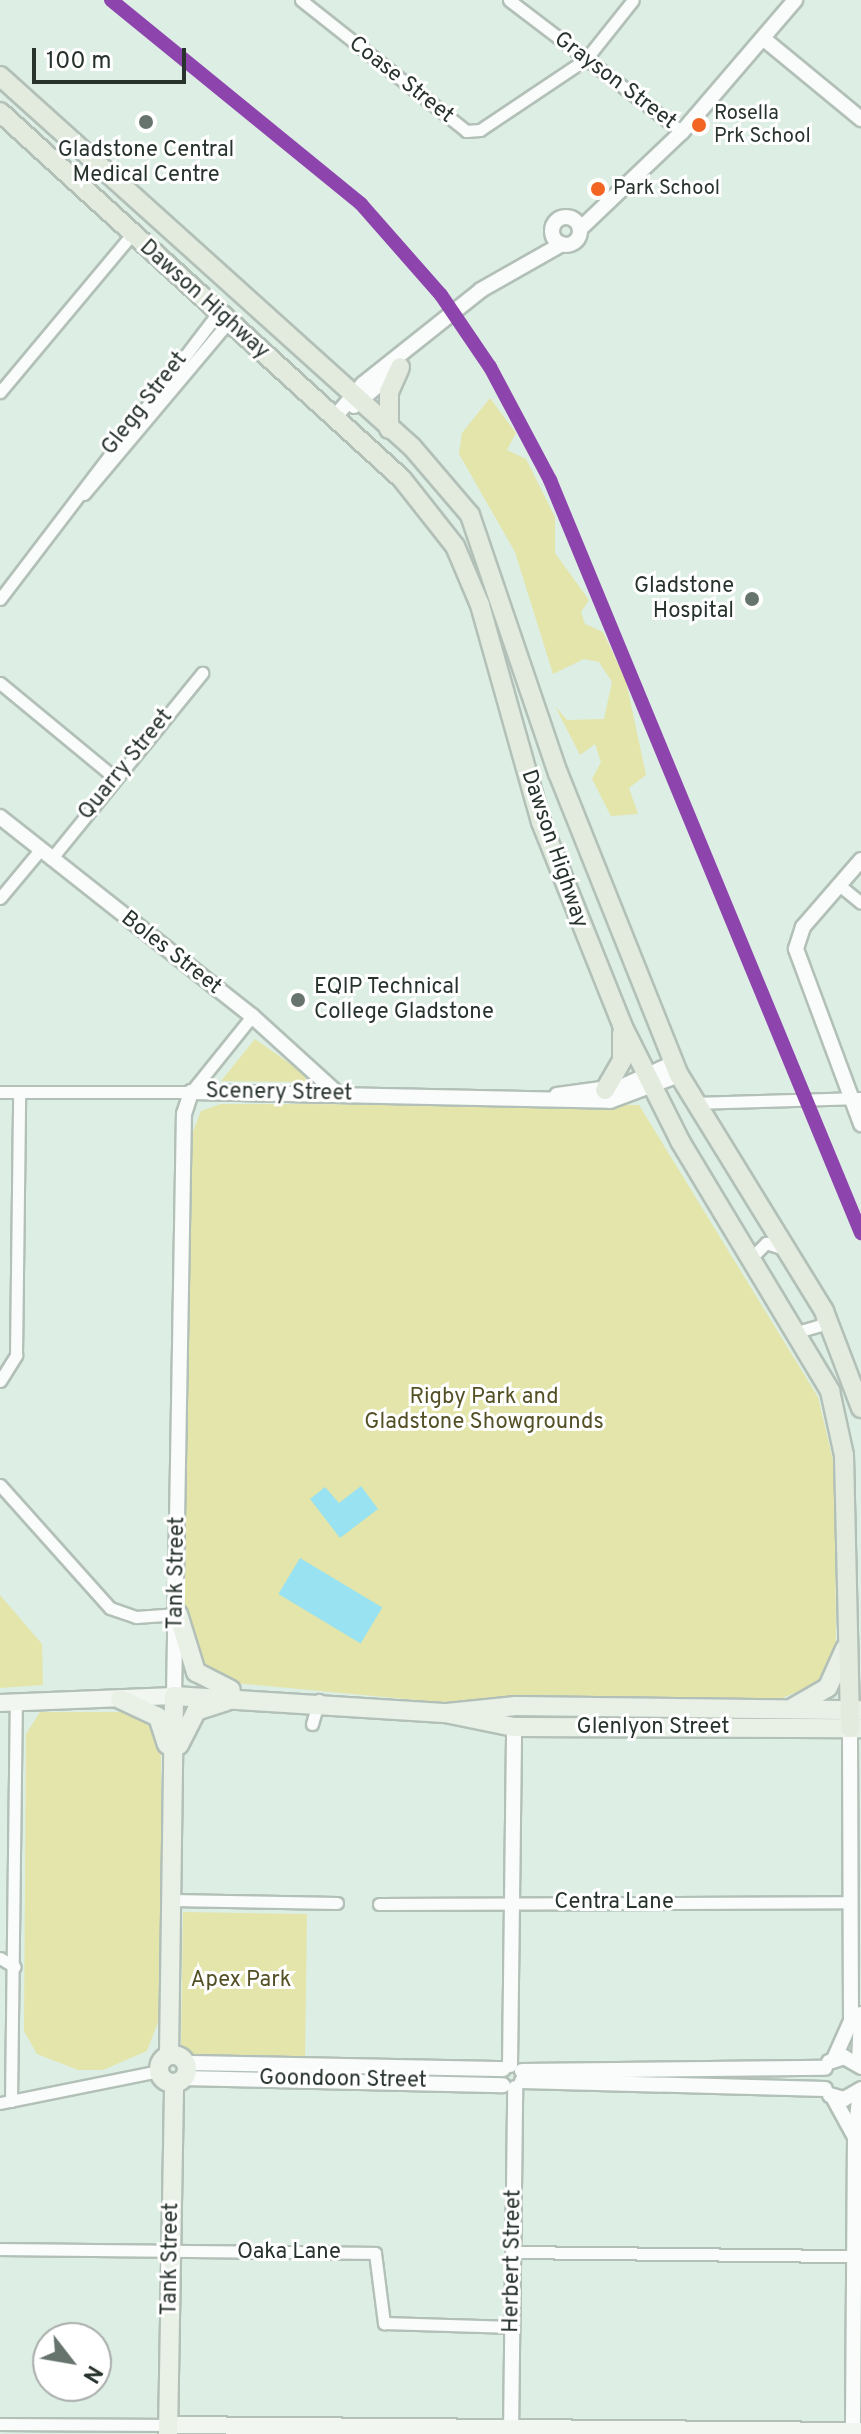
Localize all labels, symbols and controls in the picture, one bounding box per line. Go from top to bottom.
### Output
street label: Grayson Street [549,26,681,136]
street label: Coase Street [343,31,459,129]
scale bar [36,32,190,82]
text: 100 m [46,47,112,77]
place label: Rosella Prk School [714,102,811,149]
marker: Gladstone Central Medical Centre [135,111,157,133]
marker: Rosella Prk School [691,117,707,133]
place label: Gladstone Central Medical Centre [58,137,234,188]
place label: Park School [613,177,720,201]
marker: Park School [590,181,606,197]
street label: Dawson Highway [134,235,274,365]
street label: Glegg Street [97,347,193,461]
place label: Gladstone Hospital [634,573,734,624]
marker: Gladstone Hospital [741,588,763,610]
street label: Quarry Street [73,704,179,826]
street label: Dawson Highway [515,766,593,932]
street label: Boles Street [115,906,227,1000]
place label: EQIP Technical College Gladstone [314,974,494,1026]
marker: EQIP Technical College Gladstone [289,991,307,1009]
street label: Scenery Street [205,1079,353,1107]
park label: Rigby Park and Gladstone Showgrounds [364,1384,604,1436]
street label: Tank Street [163,1516,191,1630]
street label: Glenlyon Street [577,1715,729,1741]
street label: Centra Lane [554,1890,674,1916]
park label: Apex Park [191,1968,291,1994]
street label: Goondoon Street [259,2065,427,2095]
street label: Herbert Street [499,2189,527,2333]
street label: Tank Street [157,2202,185,2316]
street label: Oaka Lane [237,2240,341,2266]
north arrow [32,2322,112,2402]
text: N [76,2360,107,2387]

